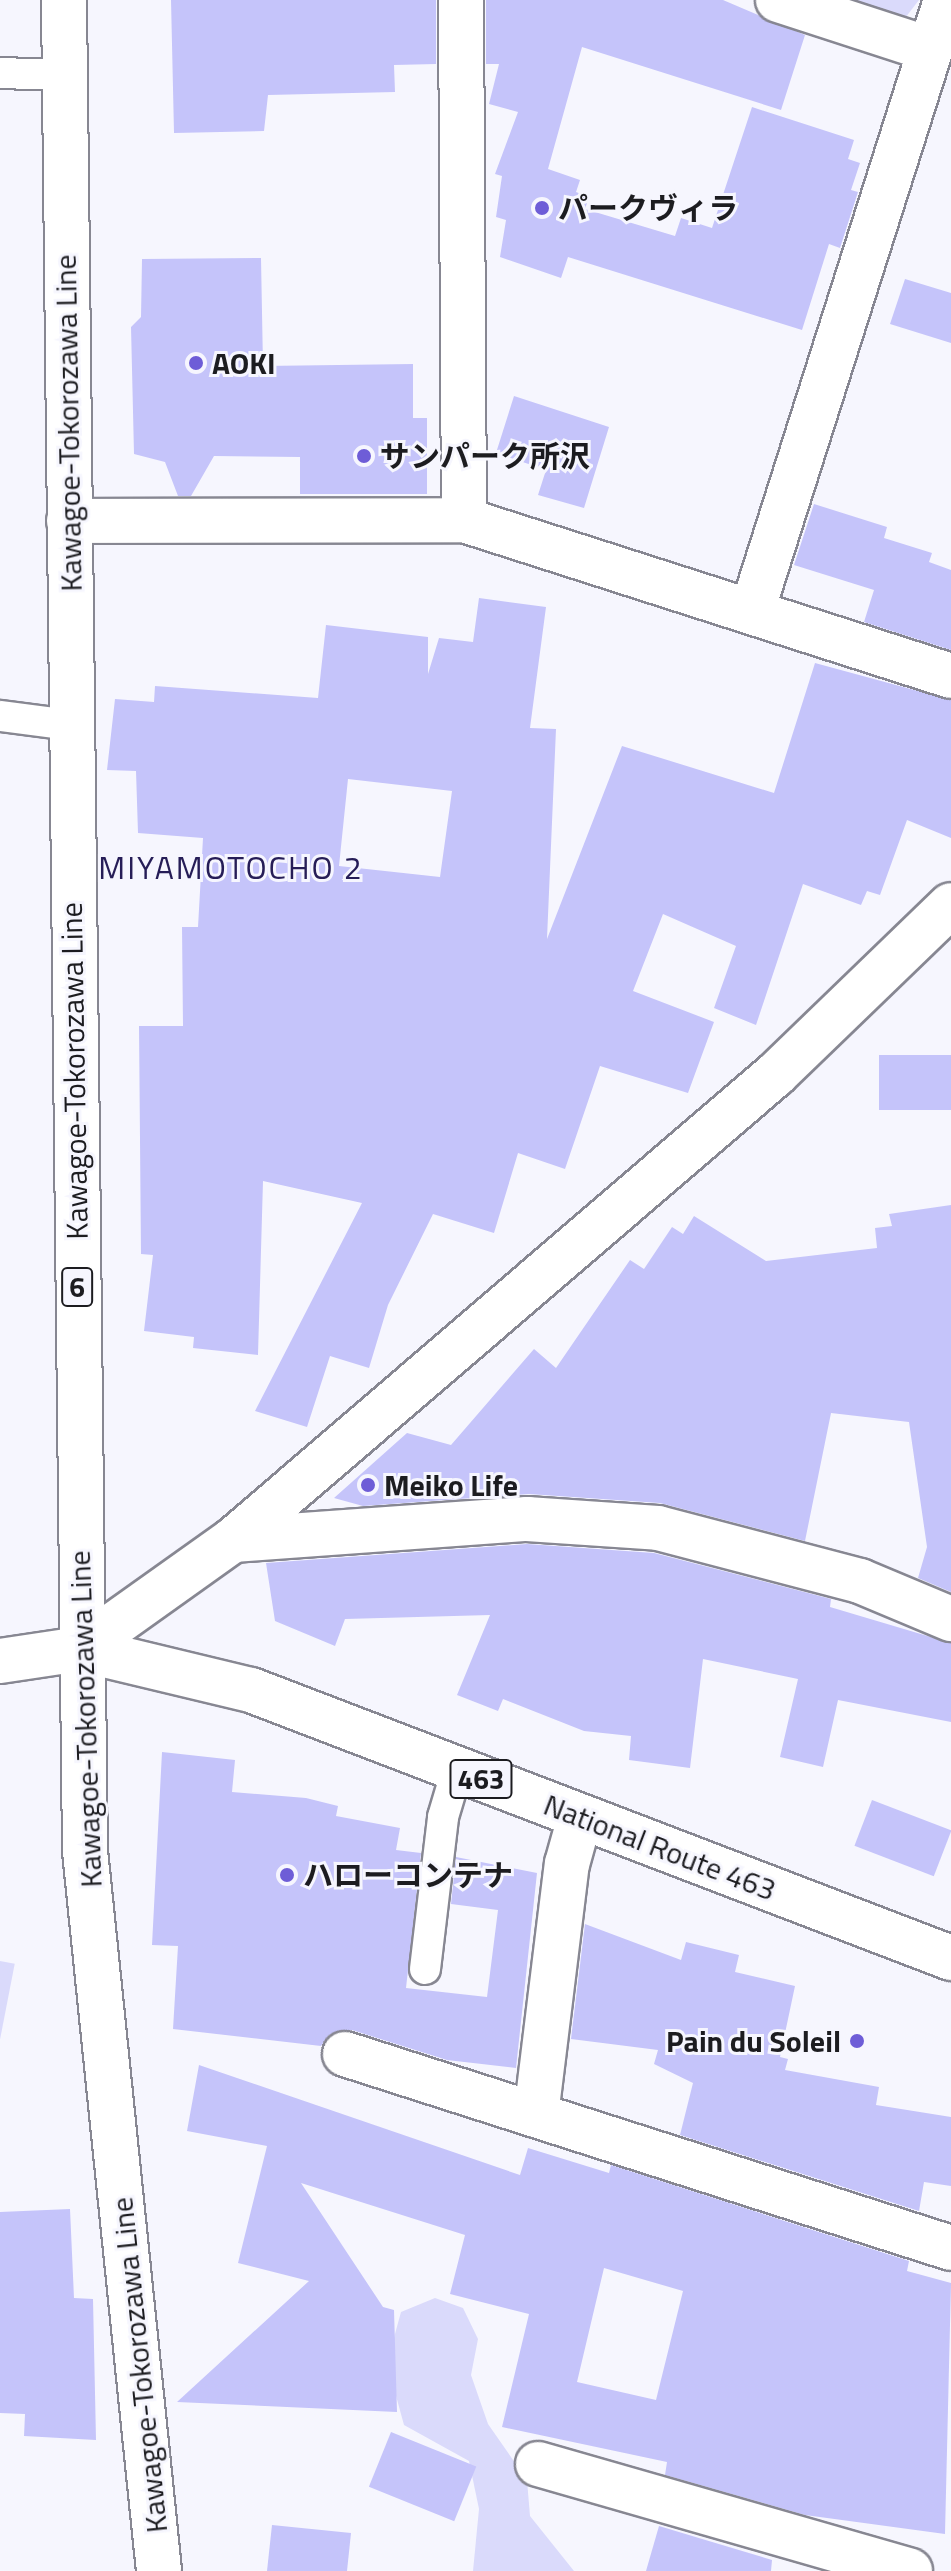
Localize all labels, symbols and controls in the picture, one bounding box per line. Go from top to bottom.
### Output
place label: パークヴィラ [558,190,738,226]
marker: パークヴィラ [533,199,551,217]
street label: Kawagoe-Tokorozawa Line [47,254,89,592]
place label: AOKI [212,345,276,381]
marker: AOKI [187,354,205,372]
place label: サンパーク所沢 [380,438,590,474]
marker: サンパーク所沢 [355,447,373,465]
district label: MIYAMOTOCHO 2 [98,848,364,886]
street label: Kawagoe-Tokorozawa Line [53,902,95,1240]
road number: 6 [61,1263,93,1311]
place label: Meiko Life [384,1467,518,1503]
marker: Meiko Life [359,1476,377,1494]
street label: Kawagoe-Tokorozawa Line [61,1550,109,1888]
road number: 463 [449,1755,513,1803]
street label: National Route 463 [539,1786,781,1908]
place label: ハローコンテナ [303,1857,513,1893]
marker: ハローコンテナ [278,1866,296,1884]
place label: Pain du Soleil [666,2023,841,2059]
marker: Pain du Soleil [848,2032,866,2050]
street label: Kawagoe-Tokorozawa Line [103,2195,175,2535]

